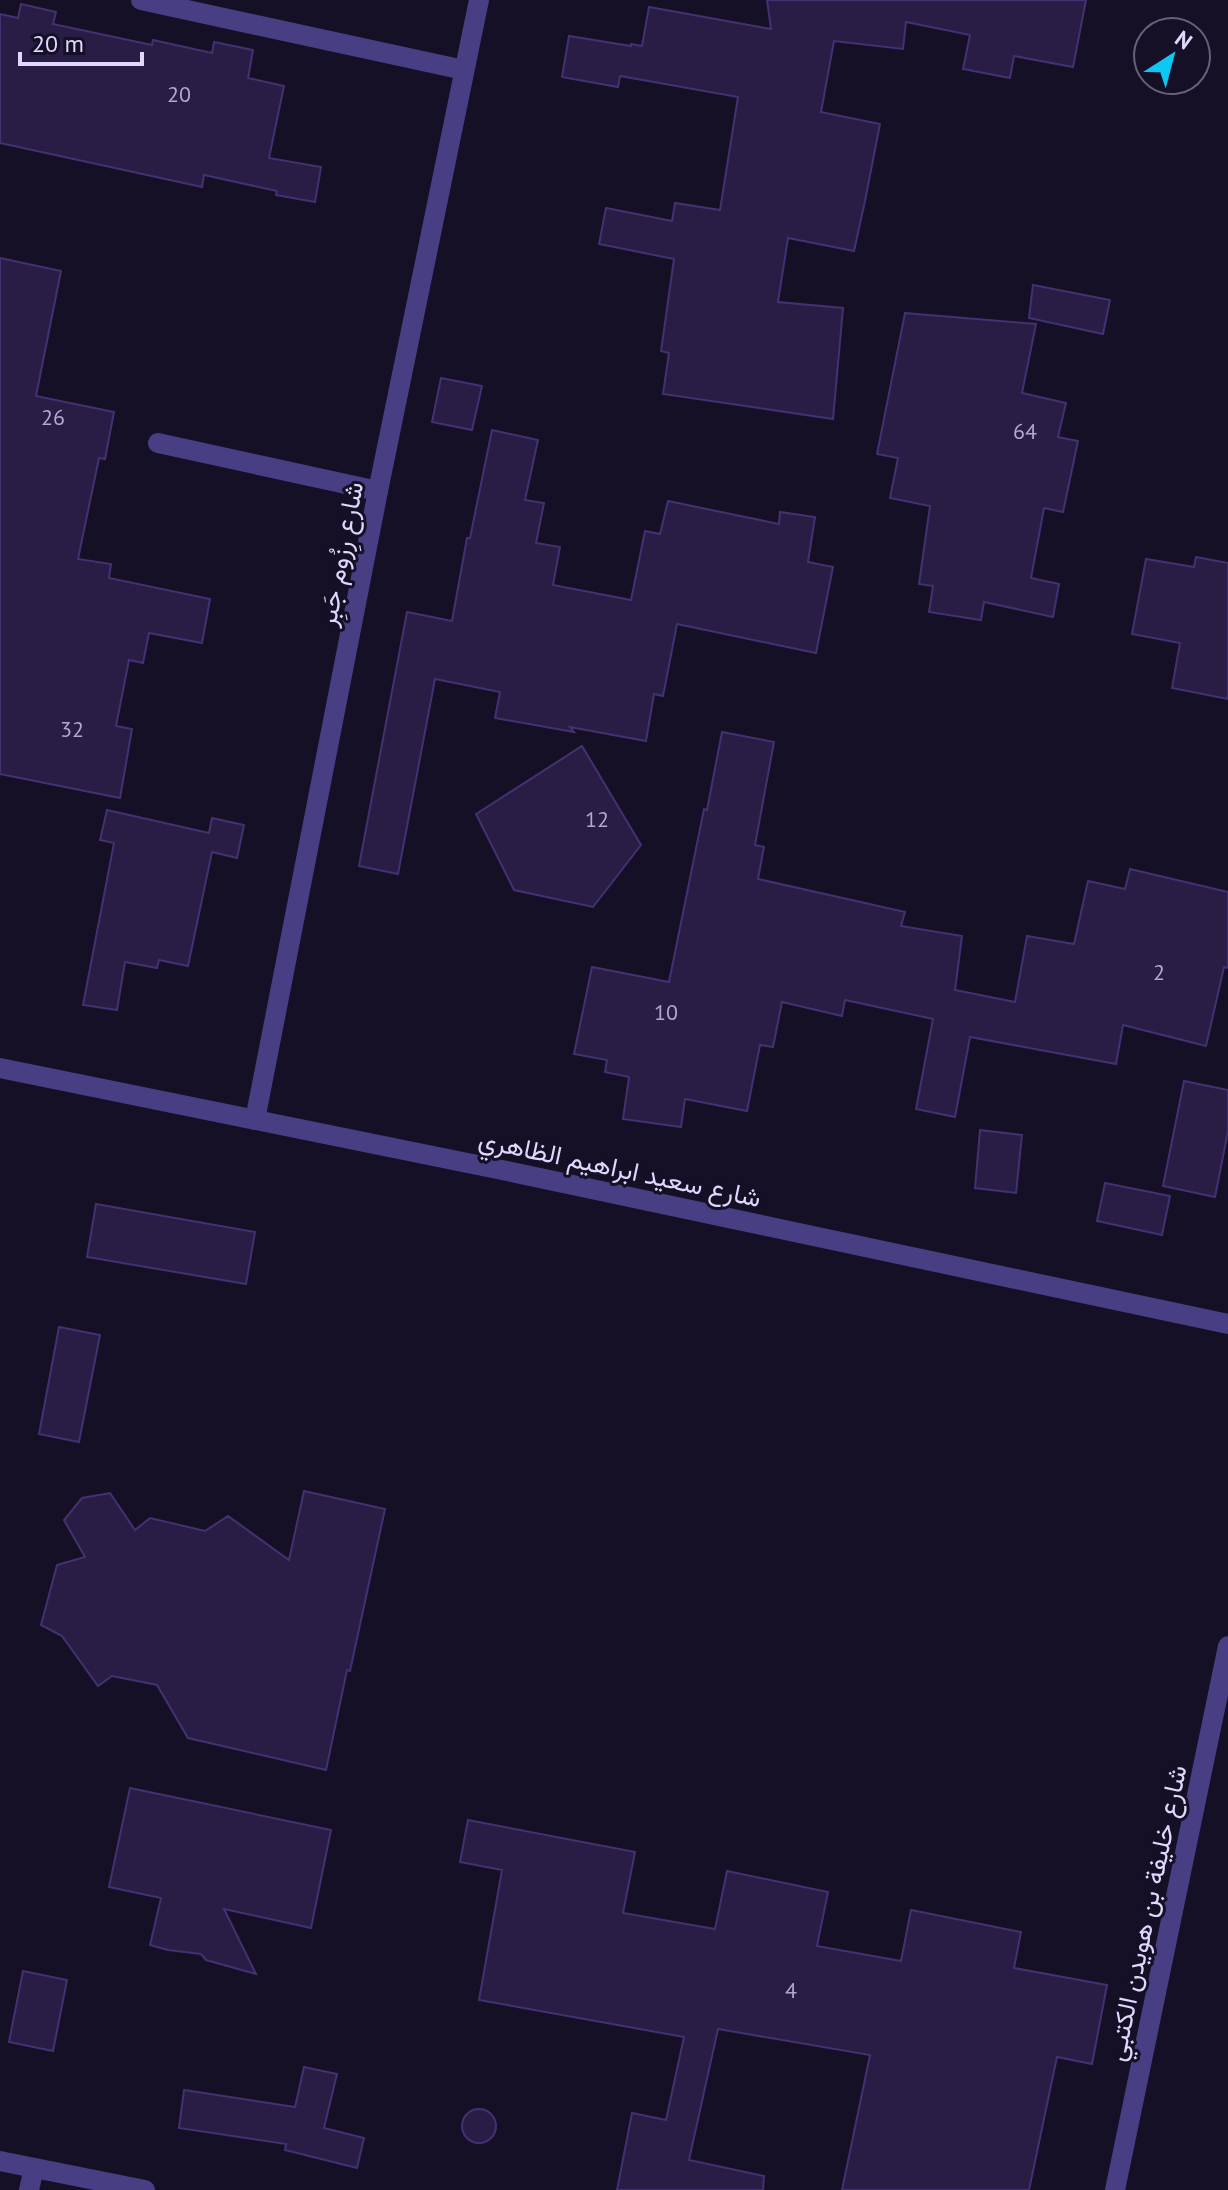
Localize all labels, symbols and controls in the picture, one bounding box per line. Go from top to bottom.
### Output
scale bar [20,16,142,66]
north arrow [1132,16,1212,96]
text: N [1170,24,1198,55]
text: 20 m [32,28,84,59]
house number: 20 [167,80,191,108]
house number: 26 [41,403,65,431]
house number: 64 [1013,417,1037,445]
street label: شارع رِزُوم جَبِر [310,479,375,631]
house number: 32 [60,715,84,743]
house number: 12 [585,805,609,833]
house number: 2 [1153,958,1165,986]
house number: 10 [654,998,678,1026]
street label: شارع سعيد ابراهيم الظاهري [475,1122,764,1219]
street label: شارع خليفة بن هويدن الكتبي [1099,1762,1198,2065]
house number: 4 [785,1976,797,2004]

